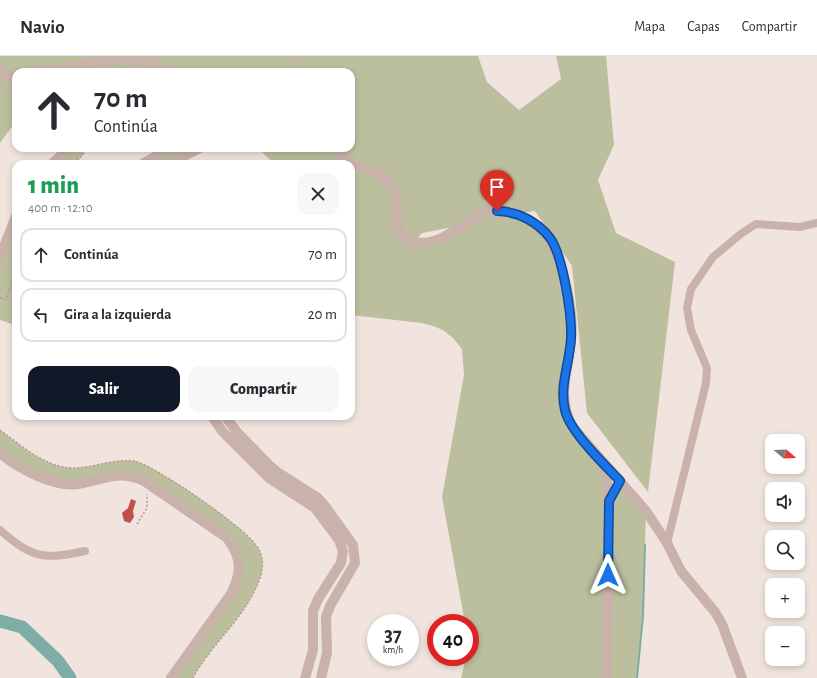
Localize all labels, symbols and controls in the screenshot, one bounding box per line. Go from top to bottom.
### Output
text: Navio [20,18,65,37]
text: Mapa [634,20,665,34]
text: Capas [687,20,720,34]
text: Compartir [742,20,797,34]
icon: ahead [28,84,80,136]
text: 70 m [94,85,148,113]
text: Continúa [94,118,158,136]
pin [480,170,514,211]
button: close [297,173,339,215]
text: 1 min [28,174,79,198]
icon: arrive [486,176,508,198]
text: 400 m · 12:10 [28,202,93,215]
icon: ahead [30,244,52,266]
text: Continúa [64,247,119,262]
text: 70 m [308,247,337,262]
icon: left [30,304,52,326]
text: Gira a la izquierda [64,307,171,322]
text: 20 m [308,307,337,322]
button: Salir [28,366,180,412]
button: Compartir [188,366,339,412]
north arrow [765,434,805,474]
map controls [765,434,805,666]
button: sound [765,482,805,522]
button: search [765,530,805,570]
position arrow [587,554,629,596]
button: + [765,578,805,618]
speed limit sign: 40 [427,614,479,666]
text: 37 [384,625,402,645]
button: − [765,626,805,666]
text: km/h [383,645,403,655]

